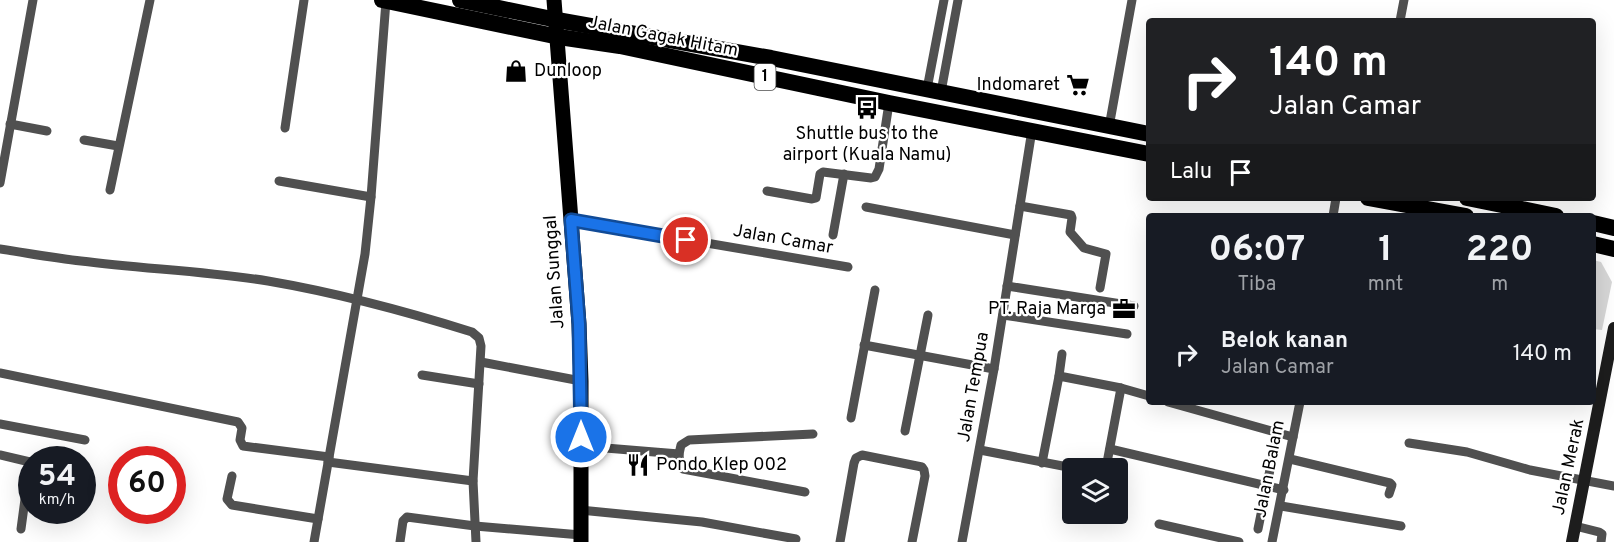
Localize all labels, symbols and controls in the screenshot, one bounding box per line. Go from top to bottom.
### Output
street label: Jalan Gagak Hitam [586,11,740,63]
text: 140 m [1269,38,1388,91]
icon: right [1170,42,1248,120]
shop icon: Dunloop [503,58,529,84]
place label: Dunloop [534,60,602,83]
road number: 1 [754,64,776,90]
supermarket icon: Indomaret [1065,72,1091,98]
place label: Indomaret [977,74,1060,97]
text: Jalan Camar [1269,90,1421,124]
bus stop icon: Shuttle bus to the airport (Kuala Namu) [854,95,880,121]
place label: Shuttle bus to the airport (Kuala Namu) [783,123,951,167]
icon: arrive [1224,156,1257,189]
text: Lalu [1170,159,1212,186]
street label: Jalan Sunggal [540,214,570,330]
pin [660,214,711,265]
street label: Jalan Camar [731,220,835,260]
icon: arrive [669,223,702,256]
text: 06:07 [1208,228,1305,274]
text: 1 [1378,228,1393,274]
text: 220 [1466,228,1534,274]
text: Tiba [1237,272,1276,298]
text: mnt [1368,272,1403,298]
text: m [1491,272,1508,298]
office icon: PT. Raja Marga [1111,296,1137,322]
place label: PT. Raja Marga [988,298,1106,321]
text: Belok kanan [1221,328,1348,355]
street label: Jalan Tempua [953,330,995,444]
icon: right [1170,338,1203,371]
text: 140 m [1513,341,1572,368]
text: Jalan Camar [1221,355,1334,381]
position arrow [549,405,613,469]
street label: Jalan Merak [1548,417,1590,517]
street label: Jalan Balam [1249,418,1291,520]
speed limit sign: 60 [108,446,186,524]
restaurant icon: Pondo Klep 002 [625,452,651,478]
place label: Pondo Klep 002 [656,454,787,477]
map controls [1062,458,1128,524]
button: layers [1062,458,1128,524]
text: 54 [38,459,76,496]
text: km/h [39,491,75,510]

